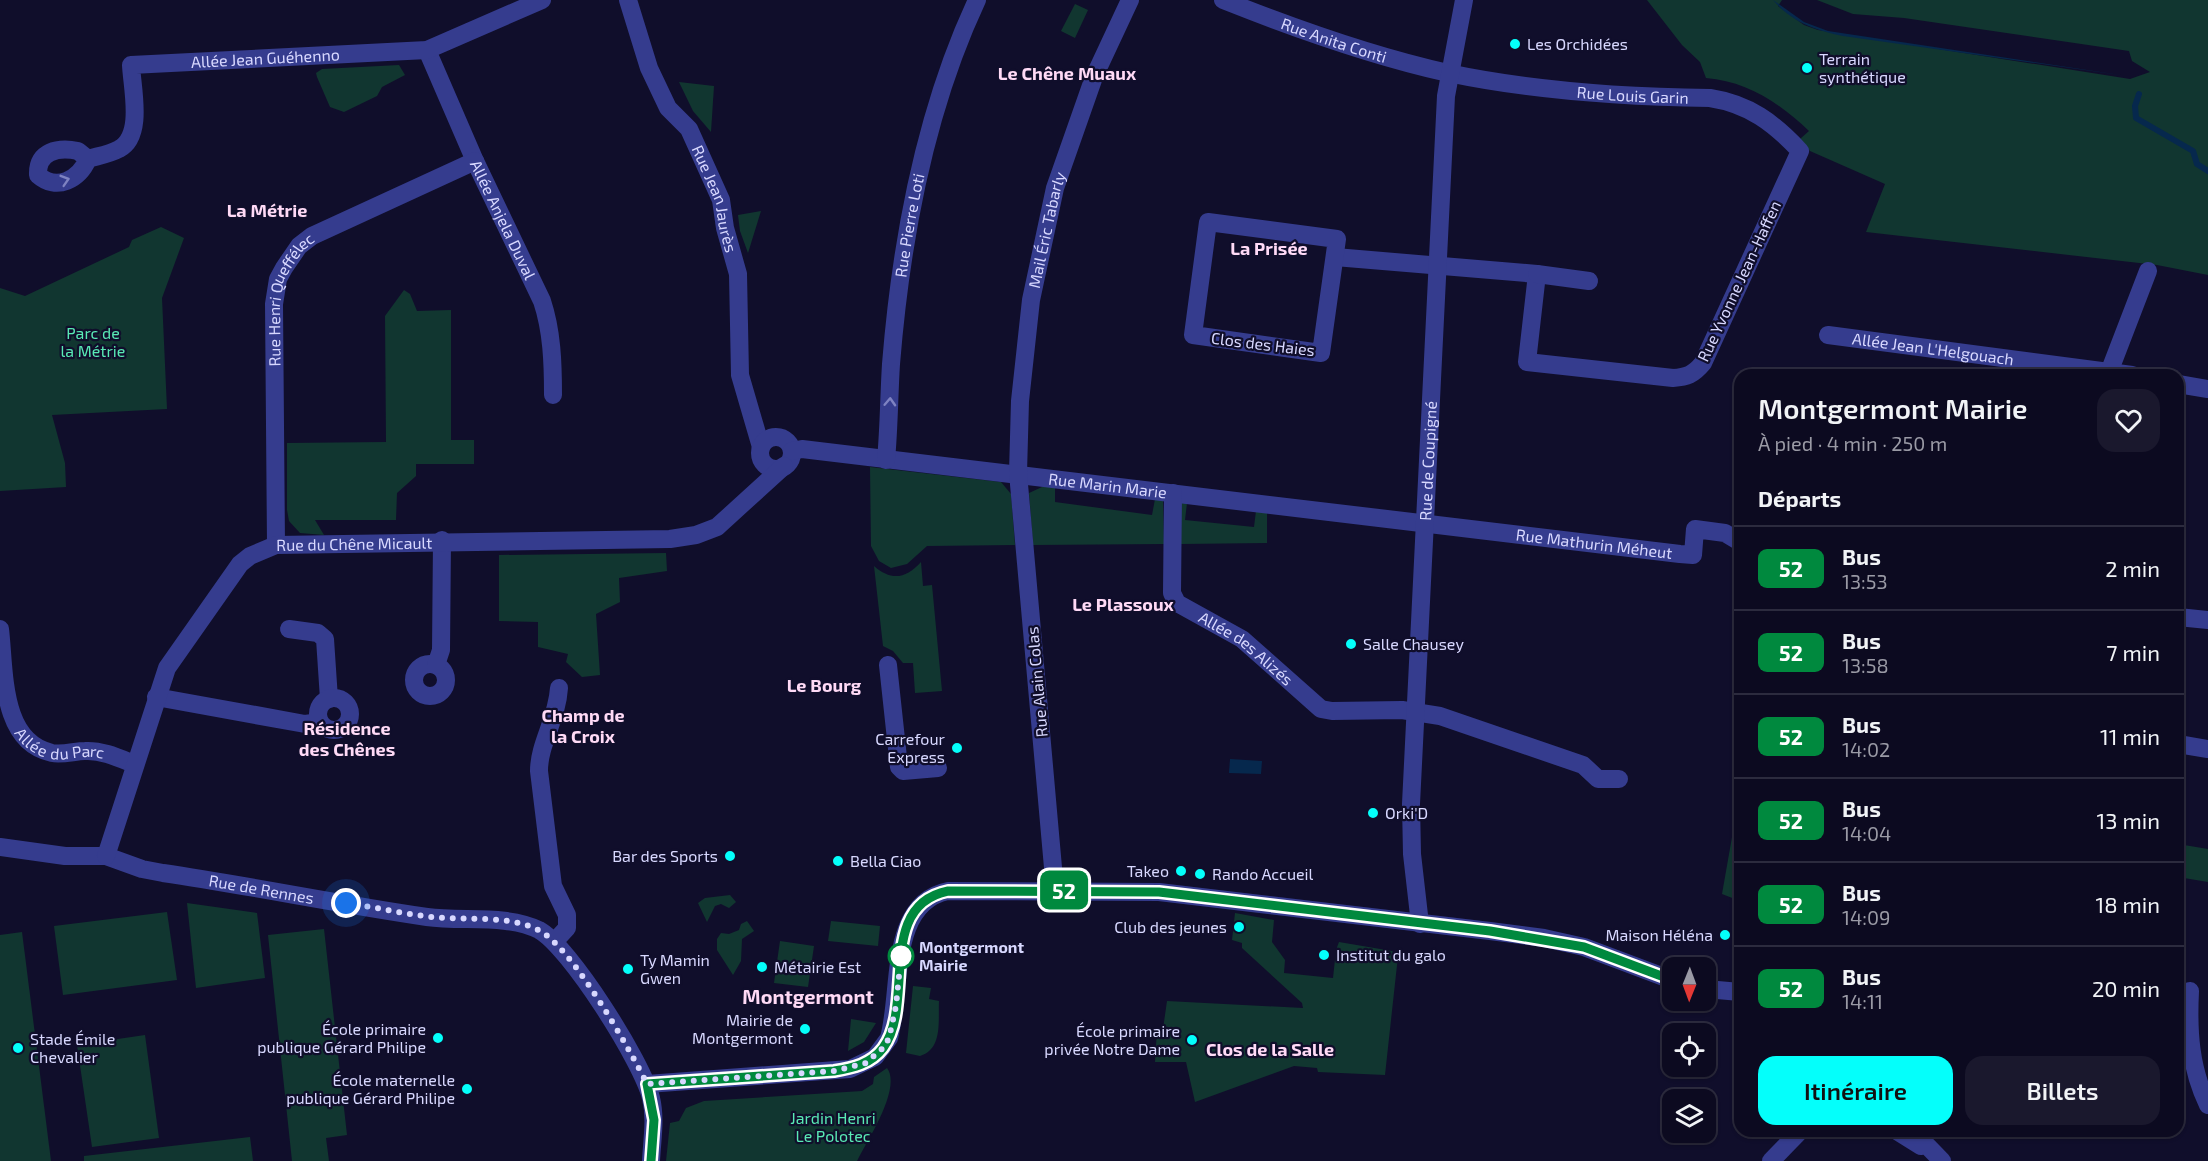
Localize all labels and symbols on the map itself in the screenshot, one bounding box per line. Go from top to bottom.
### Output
street label: Rue Anita Conti [1279,13,1389,66]
place label: Les Orchidées [1527,34,1628,53]
marker: Les Orchidées [1508,37,1522,51]
street label: Allée Jean Guéhenno [190,44,340,71]
place label: Terrain synthétique [1819,49,1906,86]
marker: Terrain synthétique [1800,61,1814,75]
district label: Le Chêne Muaux [998,62,1137,84]
street label: Rue Louis Garin [1576,82,1689,107]
street label: Rue Jean Jaurès [688,142,741,254]
street label: Allée Anjela Duval [467,156,540,283]
street label: Mail Éric Tabarly [1024,168,1069,290]
street label: Rue Pierre Loti [890,171,928,279]
one-way arrow [60,175,70,187]
street label: Rue Yvonne Jean-Haffen [1693,197,1784,364]
district label: La Métrie [227,199,307,221]
street label: Rue Henri Queffélec [264,228,317,367]
district label: La Prisée [1230,237,1308,259]
park label: Parc de la Métrie [61,323,125,360]
street label: Clos des Haies [1210,328,1316,359]
street label: Allée Jean L'Helgouach [1851,328,2015,368]
one-way arrow [883,397,896,406]
street label: Rue de Coupigné [1415,400,1440,521]
street label: Rue Marin Marie [1047,469,1168,502]
street label: Rue Mathurin Méheut [1515,524,1674,562]
street label: Rue du Chêne Micault [276,533,432,554]
district label: Le Plassoux [1072,593,1175,615]
street label: Allée des Alizés [1196,607,1297,689]
street label: Rue Alain Colas [1022,626,1051,738]
place label: Salle Chausey [1363,634,1464,653]
marker: Salle Chausey [1344,637,1358,651]
district label: Le Bourg [787,674,862,696]
district label: Champ de la Croix [541,704,625,747]
district label: Résidence des Chênes [299,717,395,760]
street label: Allée du Parc [11,723,106,763]
place label: Carrefour Express [875,729,946,766]
marker: Carrefour Express [950,741,964,755]
place label: Orki'D [1385,803,1428,822]
marker: Orki'D [1366,806,1380,820]
place label: Bar des Sports [612,846,718,865]
marker: Bar des Sports [723,849,737,863]
place label: Bella Ciao [850,851,921,870]
marker: Bella Ciao [831,854,845,868]
place label: Takeo [1127,861,1169,880]
marker: Takeo [1174,864,1188,878]
place label: Rando Accueil [1212,864,1314,883]
marker: Rando Accueil [1193,867,1207,881]
street label: Rue de Rennes [208,870,315,907]
line badge: 52 [1037,870,1091,910]
your location [331,888,361,918]
place label: Club des jeunes [1114,917,1227,937]
marker: Club des jeunes [1232,920,1246,934]
place label: Maison Héléna [1605,925,1713,944]
marker: Maison Héléna [1718,928,1732,942]
place label: Montgermont Mairie [919,937,1024,974]
marker: Montgermont Mairie [888,943,914,969]
place label: Institut du galo [1336,945,1446,964]
marker: Institut du galo [1317,948,1331,962]
place label: Ty Mamin Gwen [640,950,710,987]
place label: Métairie Est [774,957,861,976]
north arrow [1662,957,1716,1011]
marker: Métairie Est [755,960,769,974]
marker: Ty Mamin Gwen [621,962,635,976]
district label: Montgermont [742,984,874,1008]
place label: Mairie de Montgermont [692,1010,793,1047]
place label: École primaire publique Gérard Philipe [257,1019,426,1056]
place label: École primaire privée Notre Dame [1044,1021,1180,1058]
marker: Mairie de Montgermont [798,1022,812,1036]
place label: Stade Émile Chevalier [30,1029,115,1066]
marker: École primaire publique Gérard Philipe [431,1031,445,1045]
marker: École primaire privée Notre Dame [1185,1033,1199,1047]
district label: Clos de la Salle [1206,1038,1334,1060]
marker: Stade Émile Chevalier [11,1041,25,1055]
place label: École maternelle publique Gérard Philipe [286,1070,455,1107]
marker: École maternelle publique Gérard Philipe [460,1082,474,1096]
park label: Jardin Henri Le Polotec [790,1108,876,1145]

